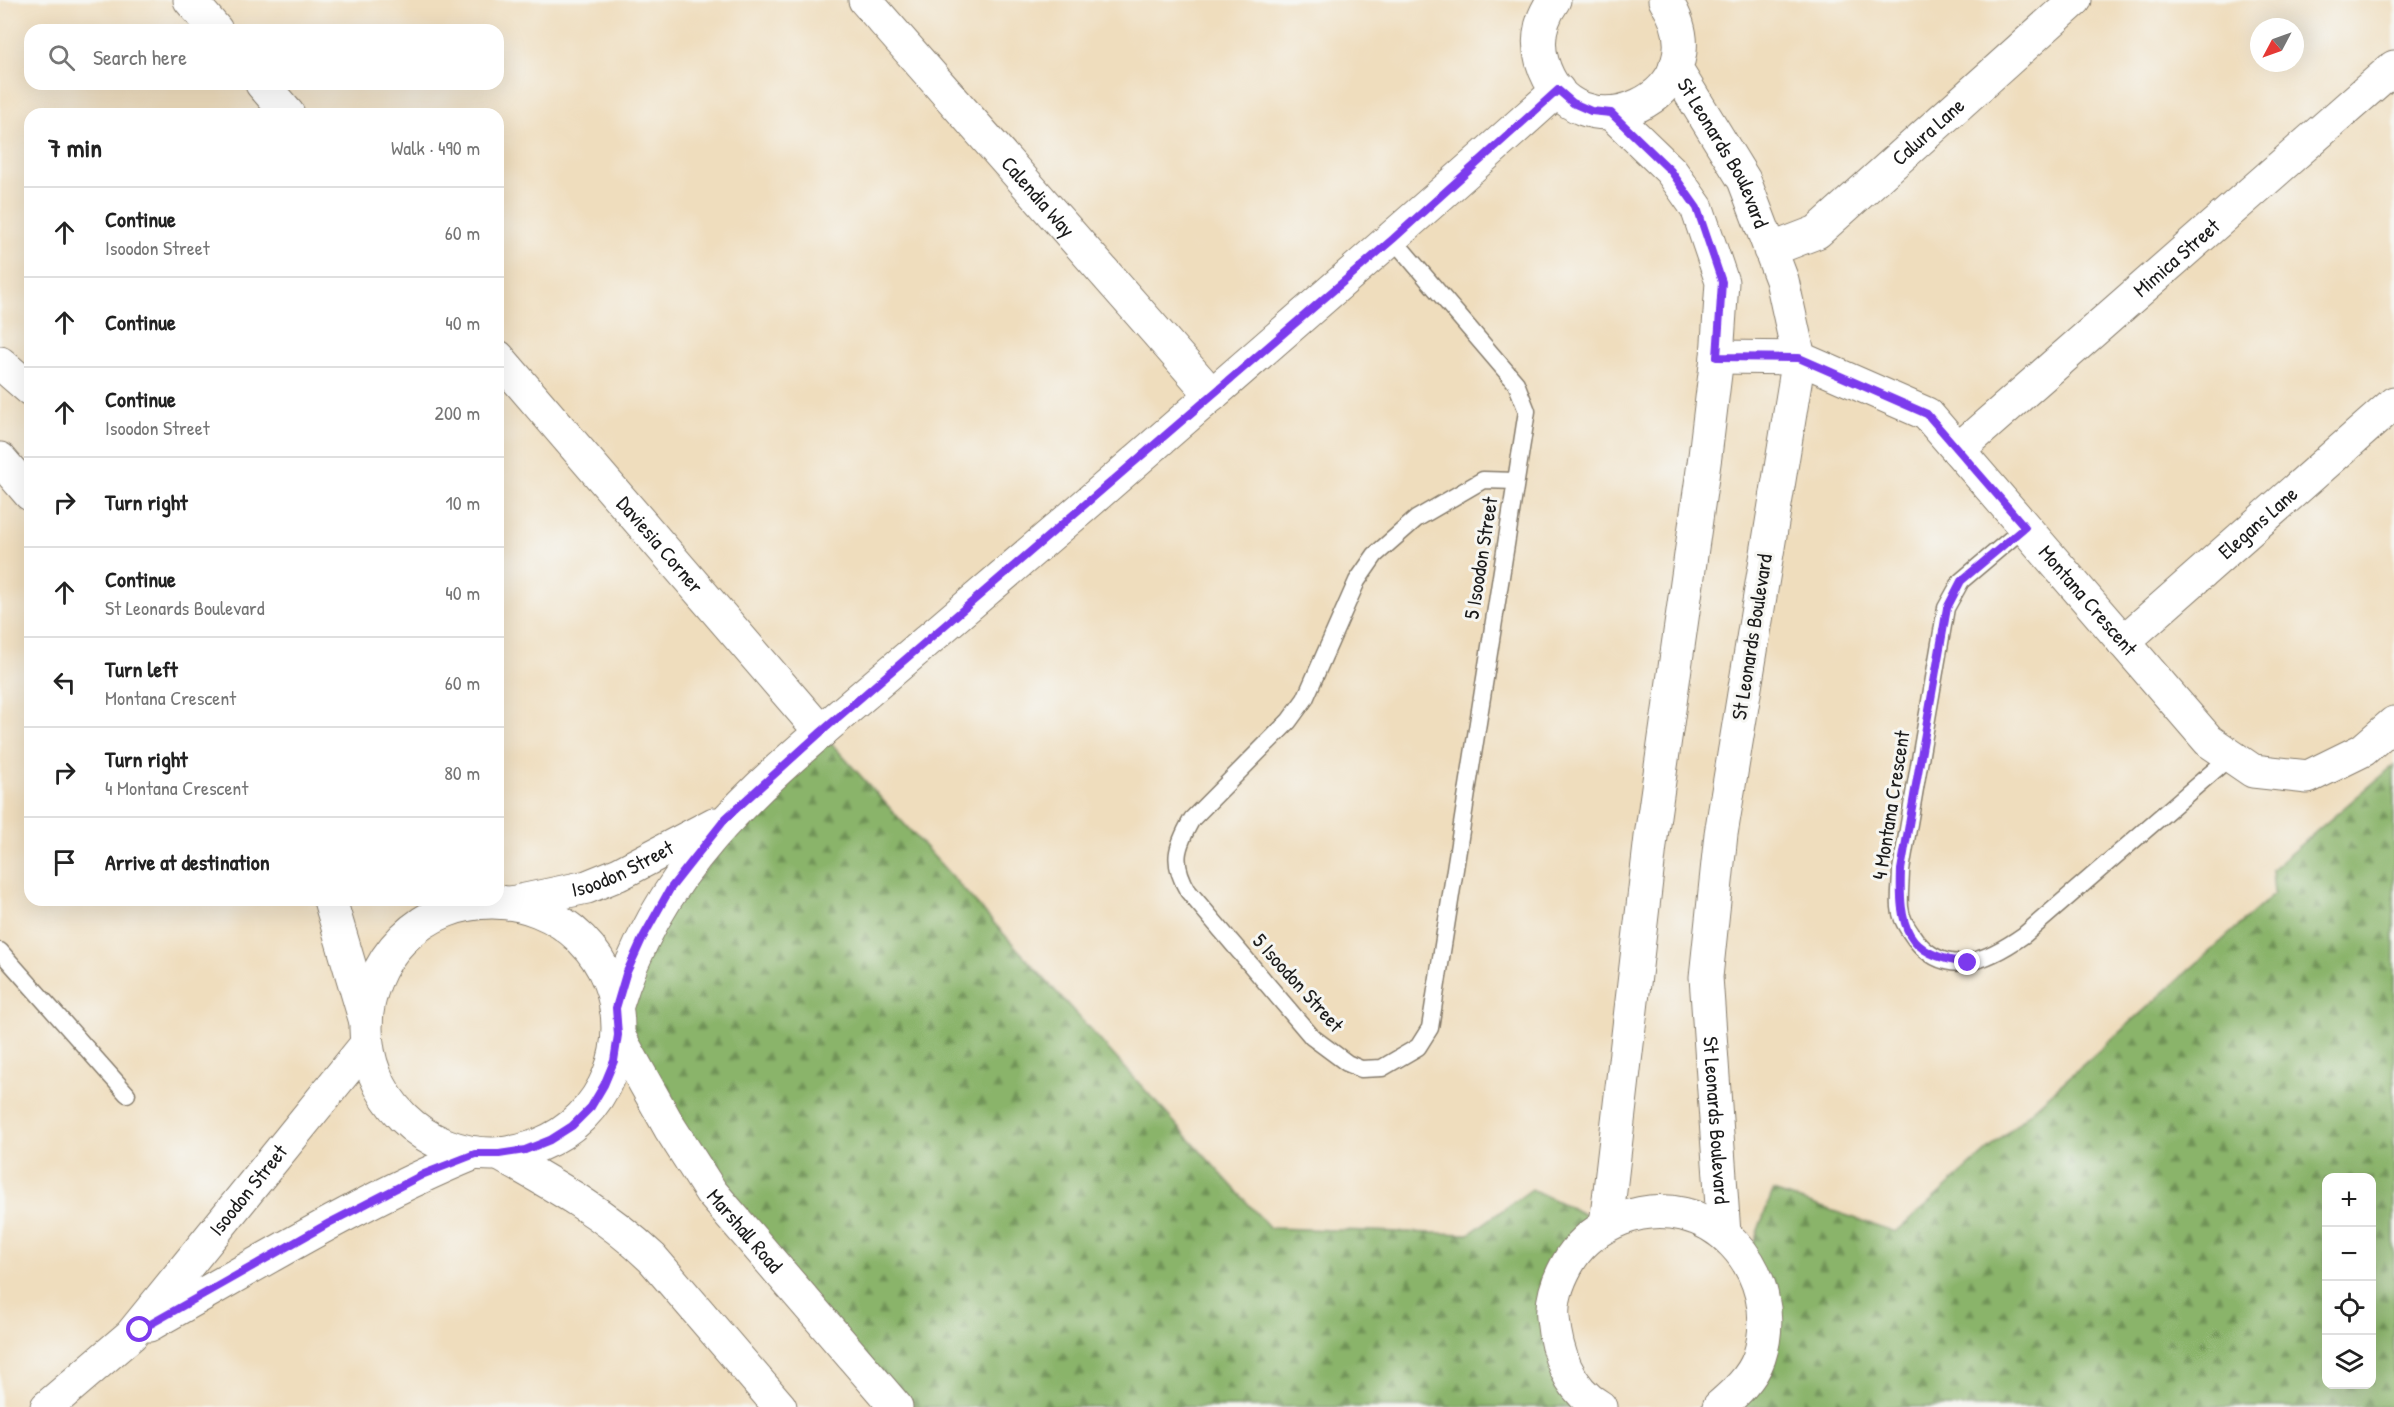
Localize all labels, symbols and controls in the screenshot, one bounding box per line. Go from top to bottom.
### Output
north arrow [2250,18,2304,72]
search box [24,24,504,90]
icon: search [45,41,78,74]
text: Search here [93,42,187,72]
street label: St Leonards Boulevard [1670,72,1776,232]
street label: Calura Lane [1885,91,1971,172]
text: 7 min [48,130,102,165]
text: Walk · 490 m [391,134,480,161]
street label: Calendia Way [995,150,1082,243]
text: Continue [105,204,176,234]
street label: Mimica Street [2127,211,2226,304]
icon: ahead [48,216,81,249]
text: 60 m [445,219,480,246]
text: Isoodon Street [105,234,210,261]
icon: ahead [48,306,81,339]
text: Continue [105,307,176,337]
text: 40 m [445,309,480,336]
text: Continue [105,384,176,414]
icon: ahead [48,396,81,429]
text: 200 m [435,399,480,426]
text: Isoodon Street [105,414,210,441]
street label: Elegans Lane [2212,480,2304,566]
icon: right [48,486,81,519]
text: Turn right [105,487,188,517]
text: 10 m [446,489,480,516]
street label: Daviesia Corner [610,490,710,599]
street label: 5 Isoodon Street [1457,494,1505,621]
street label: Montana Crescent [2032,539,2145,662]
street label: St Leonards Boulevard [1724,552,1779,722]
text: Continue [105,564,176,594]
icon: ahead [48,576,81,609]
text: 40 m [445,579,480,606]
text: St Leonards Boulevard [105,594,265,621]
text: Turn left [105,654,178,684]
icon: left [48,666,81,699]
text: 60 m [445,669,480,696]
text: Montana Crescent [105,684,236,711]
street label: 4 Montana Crescent [1864,728,1917,881]
text: Turn right [105,744,188,774]
icon: right [48,756,81,789]
text: 80 m [444,759,480,786]
text: 4 Montana Crescent [105,774,248,801]
street label: Isoodon Street [569,833,679,904]
icon: arrive [48,846,81,879]
text: Arrive at destination [105,847,270,877]
street label: 5 Isoodon Street [1246,927,1351,1039]
route end [1954,949,1980,975]
street label: St Leonards Boulevard [1696,1035,1737,1205]
street label: Isoodon Street [202,1137,294,1242]
map controls [2322,1173,2376,1389]
button: + [2322,1173,2376,1227]
street label: Marshall Road [701,1182,789,1279]
button: − [2322,1227,2376,1281]
button: locate [2322,1281,2376,1335]
route start [126,1316,152,1342]
button: layers [2322,1335,2376,1389]

